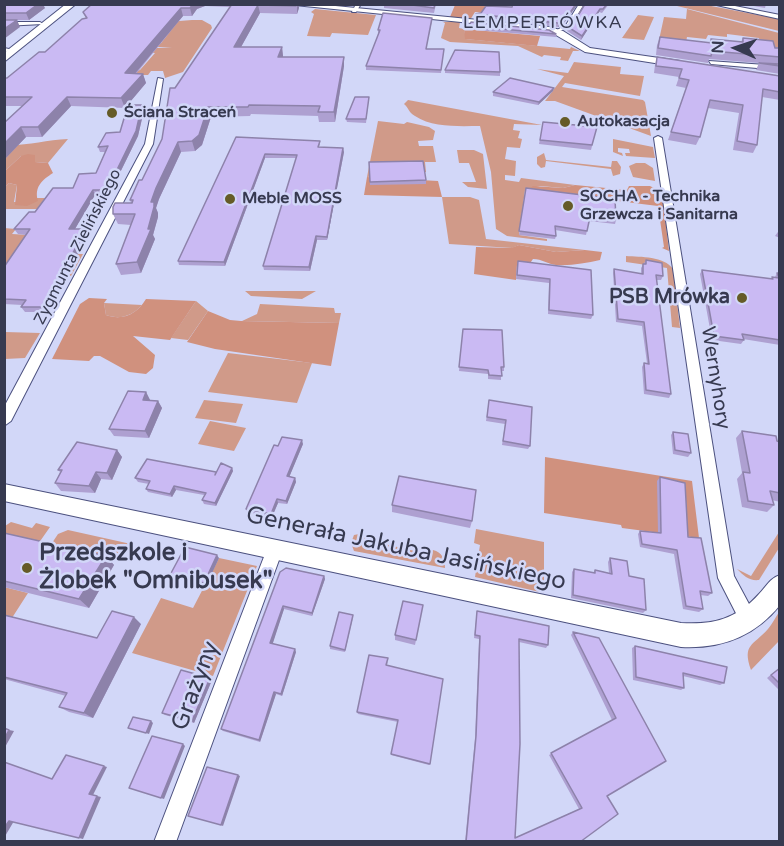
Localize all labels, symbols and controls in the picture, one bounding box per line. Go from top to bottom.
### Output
district label: LEMPERTÓWKA [463,12,623,34]
north arrow [706,18,766,78]
text: N [708,40,728,54]
place label: Ściana Straceń [124,103,236,123]
marker: Ściana Straceń [105,106,119,120]
place label: Autokasacja [577,112,670,132]
marker: Autokasacja [558,115,572,129]
street label: Zygmunta Zielińskiego [30,166,126,328]
place label: SOCHA - Technika Grzewcza i Sanitarna [580,187,738,225]
place label: Meble MOSS [242,189,342,209]
marker: Meble MOSS [223,192,237,206]
marker: SOCHA - Technika Grzewcza i Sanitarna [561,199,575,213]
place label: PSB Mrówka [609,286,730,310]
marker: PSB Mrówka [735,291,749,305]
street label: Wernyhory [695,325,735,431]
street label: Generała Jakuba Jasińskiego [243,501,569,597]
place label: Przedszkole i Żlobek "Omnibusek" [39,540,272,596]
marker: Przedszkole i Żlobek "Omnibusek" [20,561,34,575]
street label: Grażyny [166,637,226,735]

